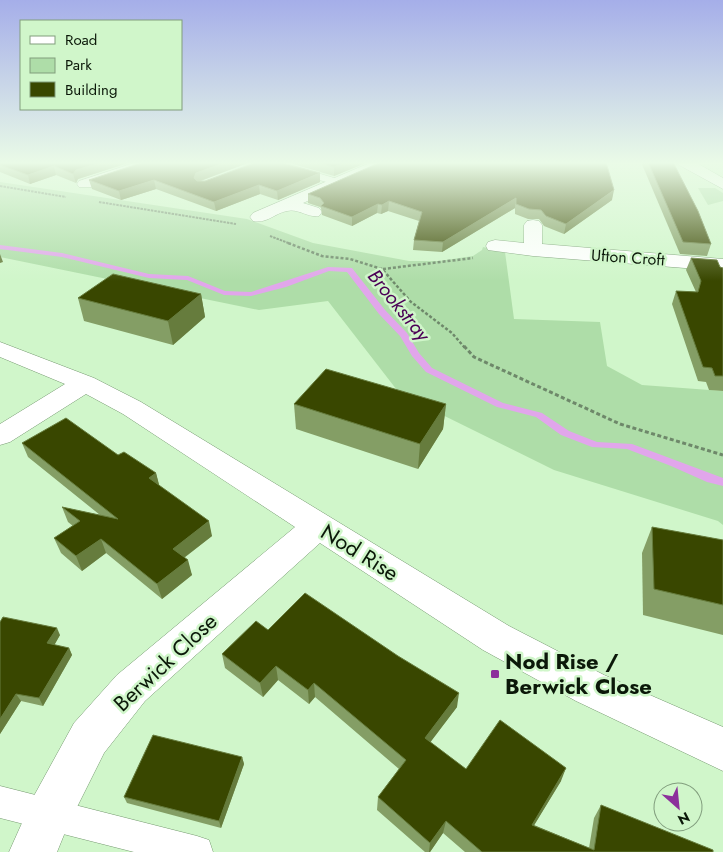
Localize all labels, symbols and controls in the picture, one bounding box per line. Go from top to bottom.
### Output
legend [20,20,182,110]
text: Road [65,29,97,51]
text: Park [65,54,92,76]
text: Building [65,79,117,101]
street label: Ufton Croft [590,243,666,272]
water label: Brookstray [360,263,438,349]
street label: Nod Rise [315,516,405,588]
street label: Berwick Close [106,605,224,719]
place label: Nod Rise / Berwick Close [505,645,652,702]
marker: Nod Rise / Berwick Close [489,668,501,680]
north arrow [653,782,703,832]
text: N [674,807,693,830]

